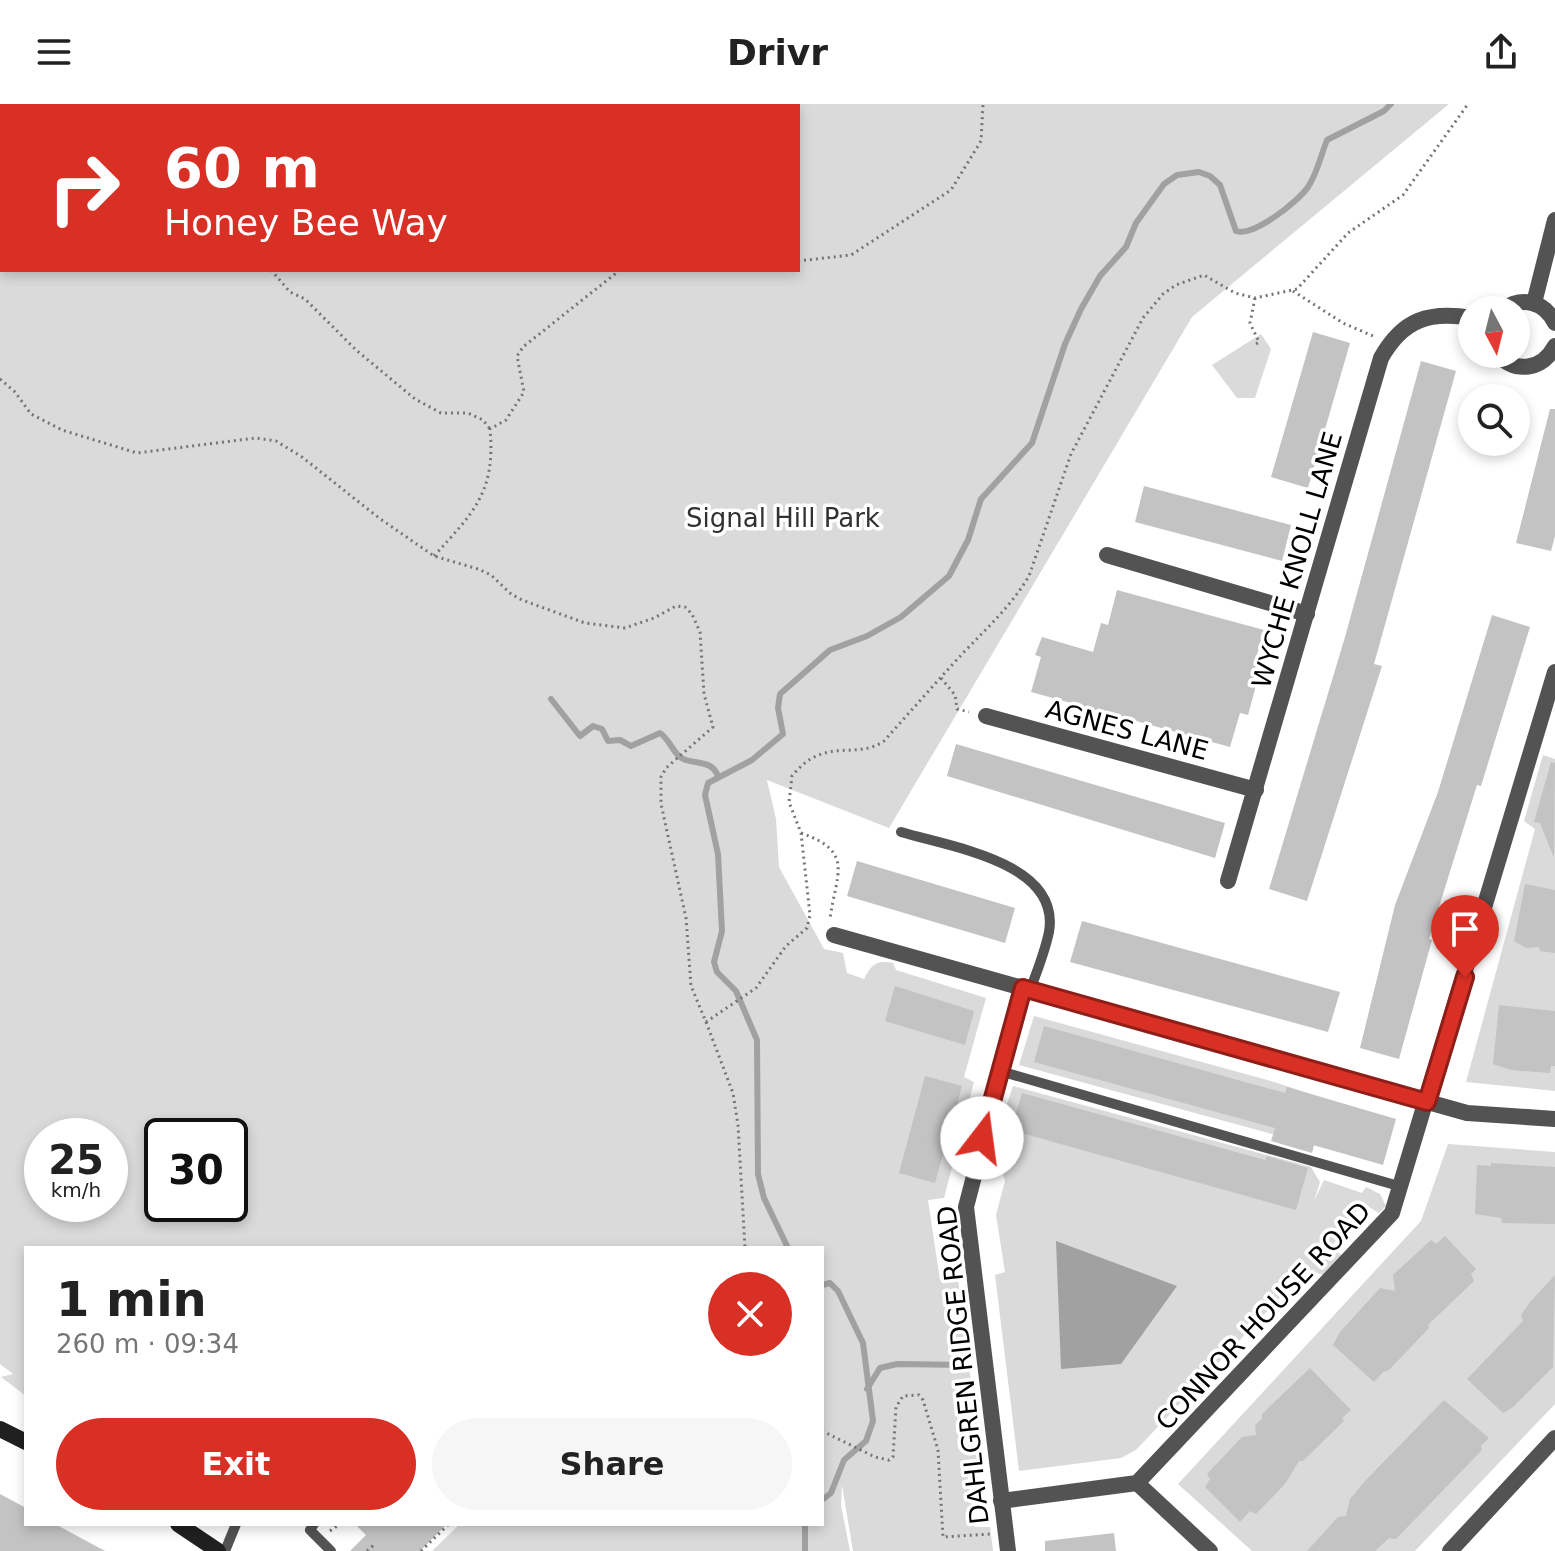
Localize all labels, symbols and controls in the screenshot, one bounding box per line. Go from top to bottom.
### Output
icon: menu [32,30,76,74]
icon: share [1479,30,1523,74]
text: Drivr [727,32,828,73]
text: 60 m [164,135,320,200]
icon: right [32,136,136,240]
text: Honey Bee Way [164,202,448,243]
north arrow [1458,296,1530,368]
map controls [1458,296,1530,456]
button: search [1458,384,1530,456]
street label: WYCHE KNOLL LANE [1246,428,1348,692]
park label: Signal Hill Park [686,503,880,533]
street label: AGNES LANE [1043,694,1211,766]
pin [1431,895,1499,977]
icon: arrive [1443,907,1487,951]
position arrow [940,1096,1024,1180]
speed limit sign: 30 [144,1118,248,1222]
text: 25 [48,1137,104,1183]
text: km/h [51,1178,101,1202]
street label: CONNOR HOUSE ROAD [1150,1196,1376,1436]
street label: DAHLGREN RIDGE ROAD [931,1204,995,1526]
text: 1 min [56,1271,207,1327]
button: close [708,1272,792,1356]
text: 260 m · 09:34 [56,1329,239,1359]
button: Exit [56,1418,416,1510]
button: Share [432,1418,792,1510]

